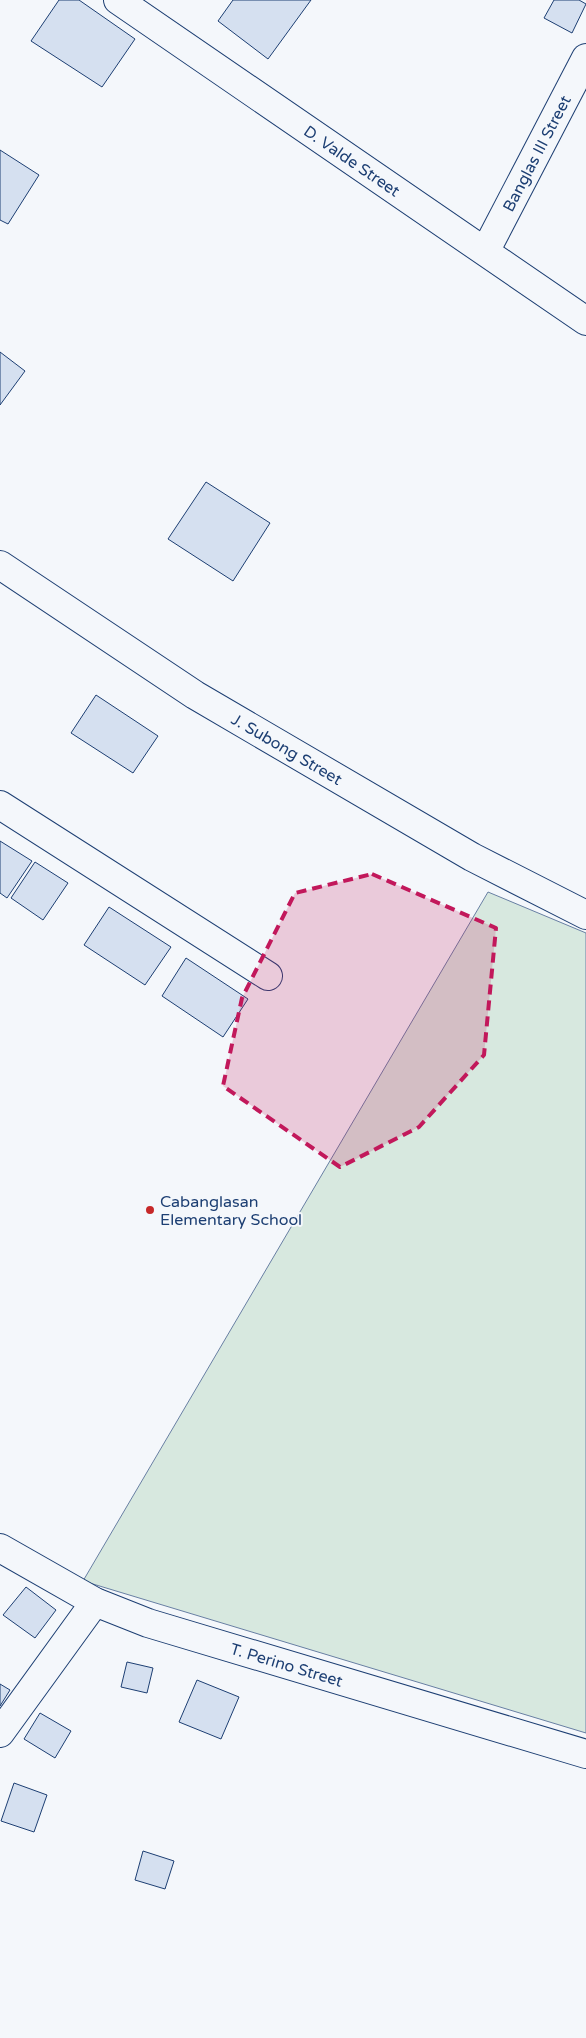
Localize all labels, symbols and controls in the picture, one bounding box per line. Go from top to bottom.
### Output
street label: Banglas III Street [499,92,576,215]
street label: D. Valde Street [300,121,404,201]
street label: J. Subong Street [228,710,346,790]
place label: Cabanglasan Elementary School [160,1192,302,1230]
marker: Cabanglasan Elementary School [144,1204,156,1216]
street label: T. Perino Street [228,1639,345,1692]

